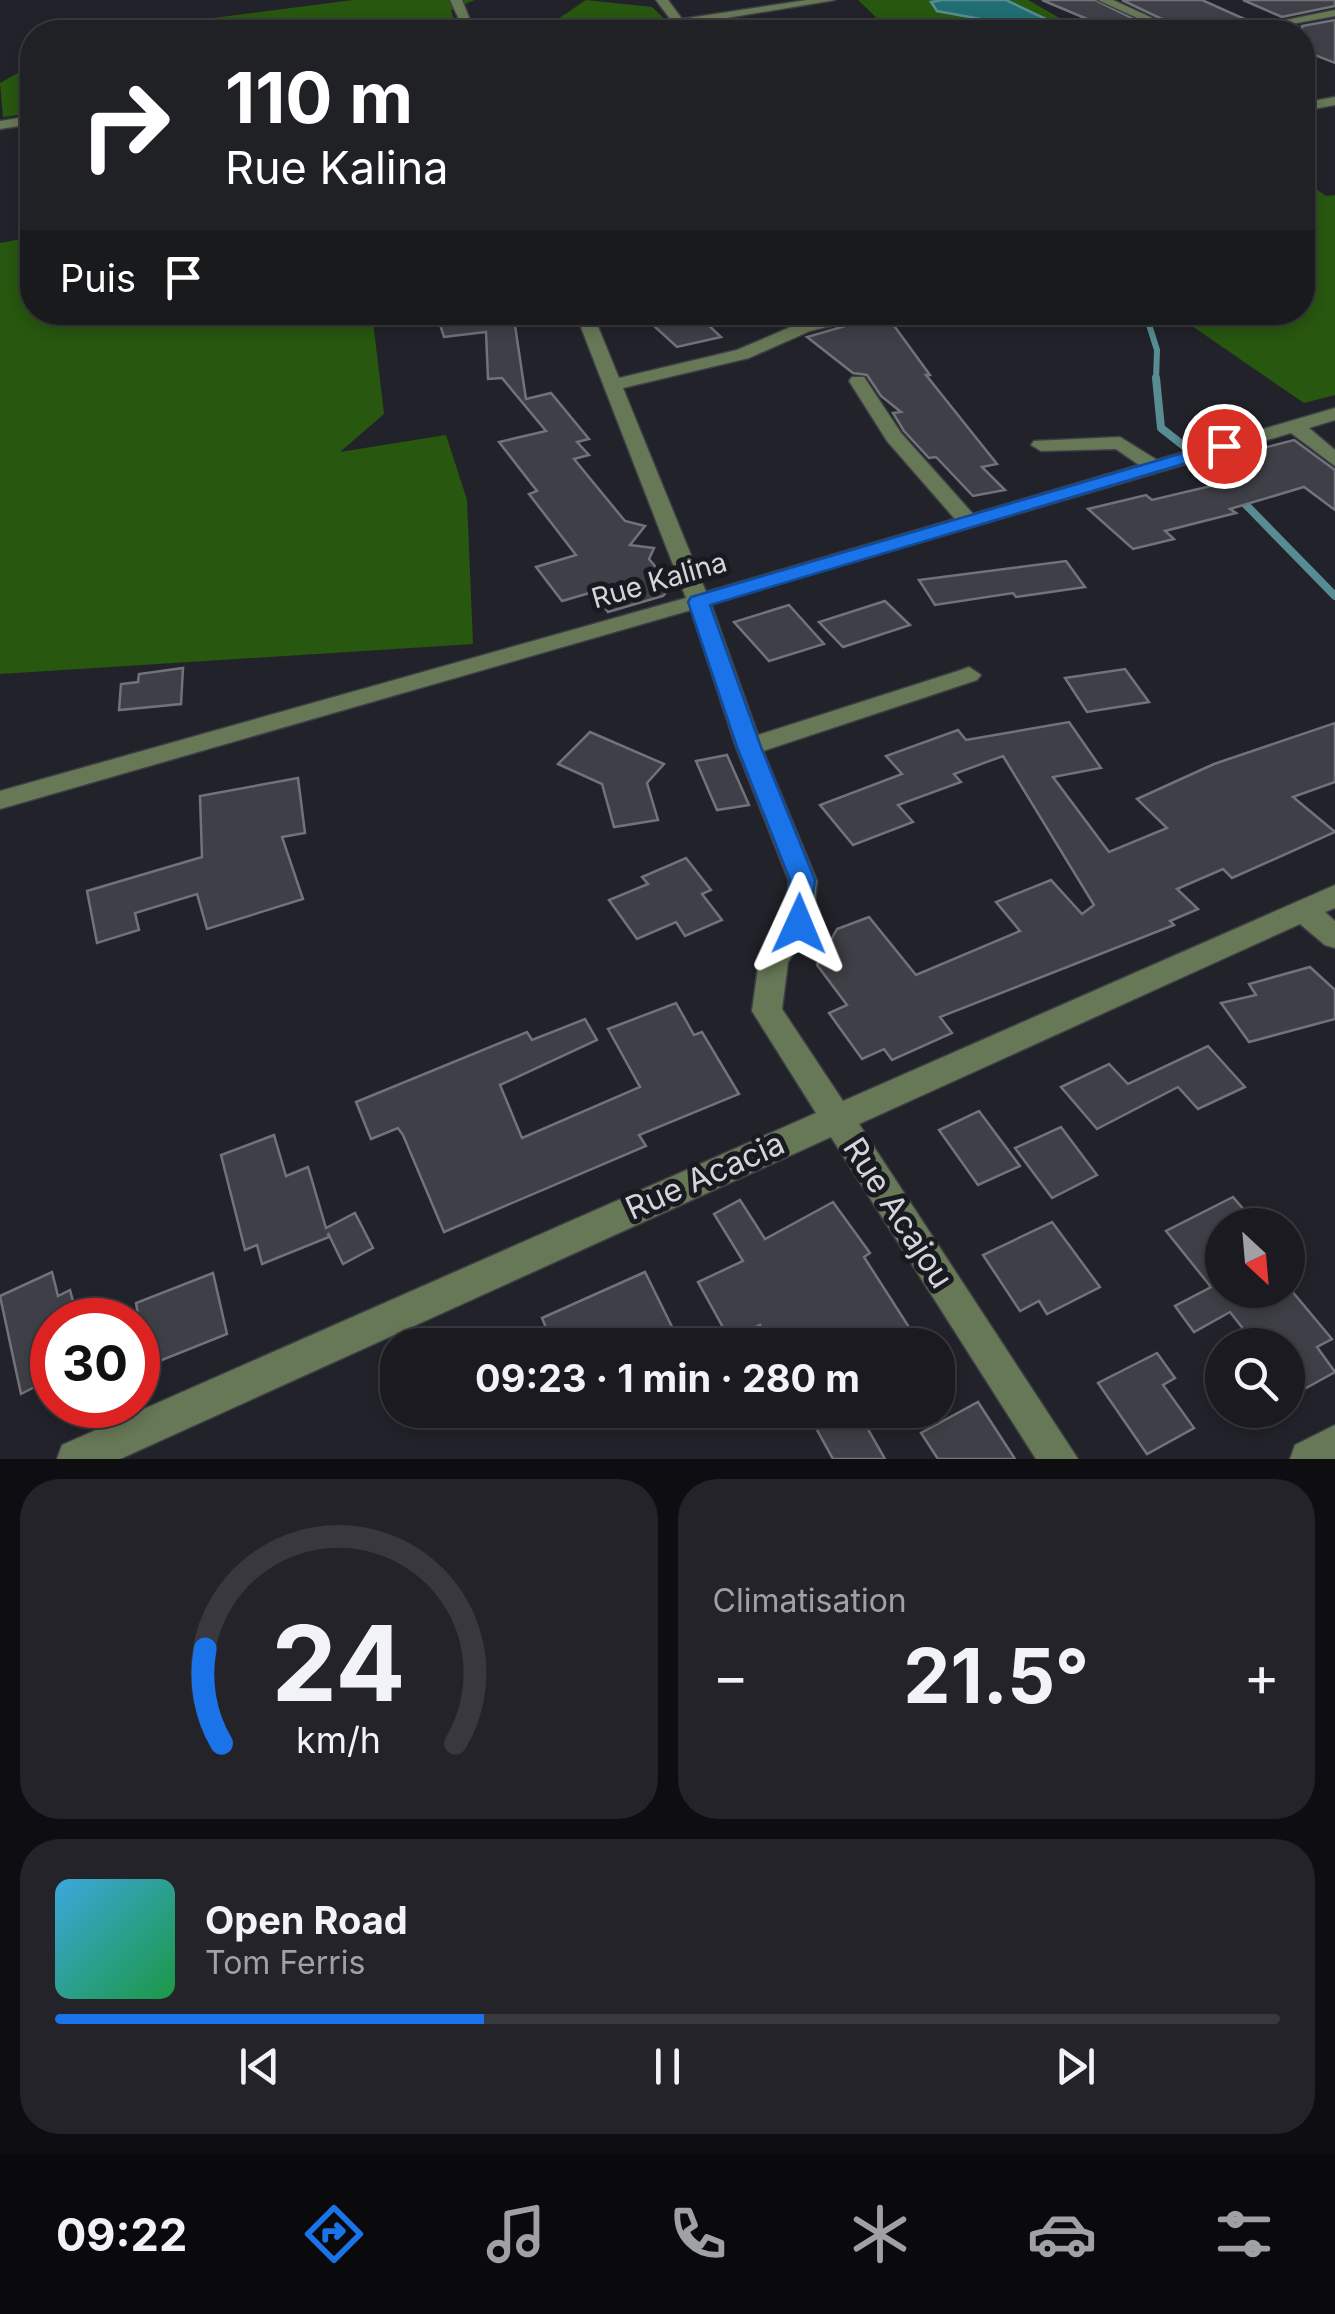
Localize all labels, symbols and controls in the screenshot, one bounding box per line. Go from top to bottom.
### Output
text: 110 m [225,55,413,140]
icon: right [60,60,190,190]
text: Rue Kalina [225,140,449,195]
icon: arrive [156,250,211,305]
text: Puis [60,255,136,301]
pin [1182,404,1267,489]
icon: arrive [1197,419,1252,474]
street label: Rue Kalina [587,544,731,616]
position arrow [747,872,851,976]
street label: Rue Acacia [619,1123,790,1228]
street label: Rue Acajou [835,1130,962,1295]
north arrow [1205,1208,1305,1308]
map controls [1205,1208,1305,1428]
speed limit sign: 30 [30,1298,160,1428]
button: search [1205,1328,1305,1428]
text: 09:23 · 1 min · 280 m [475,1355,860,1401]
text: Climatisation [713,1581,907,1620]
text: 24 [272,1600,406,1726]
text: 21.5° [903,1630,1089,1721]
text: − [713,1643,749,1709]
text: + [1244,1643,1280,1709]
text: km/h [296,1718,381,1762]
text: Open Road [205,1897,408,1943]
text: Tom Ferris [205,1943,365,1982]
icon: previous [232,2039,287,2094]
icon: pause [640,2039,695,2094]
icon: next [1048,2039,1103,2094]
icon: directions [299,2199,369,2269]
icon: music [481,2199,551,2269]
icon: phone [663,2199,733,2269]
icon: climate [845,2199,915,2269]
icon: car [1027,2199,1097,2269]
icon: filters [1209,2199,1279,2269]
text: 09:22 [56,2207,187,2262]

